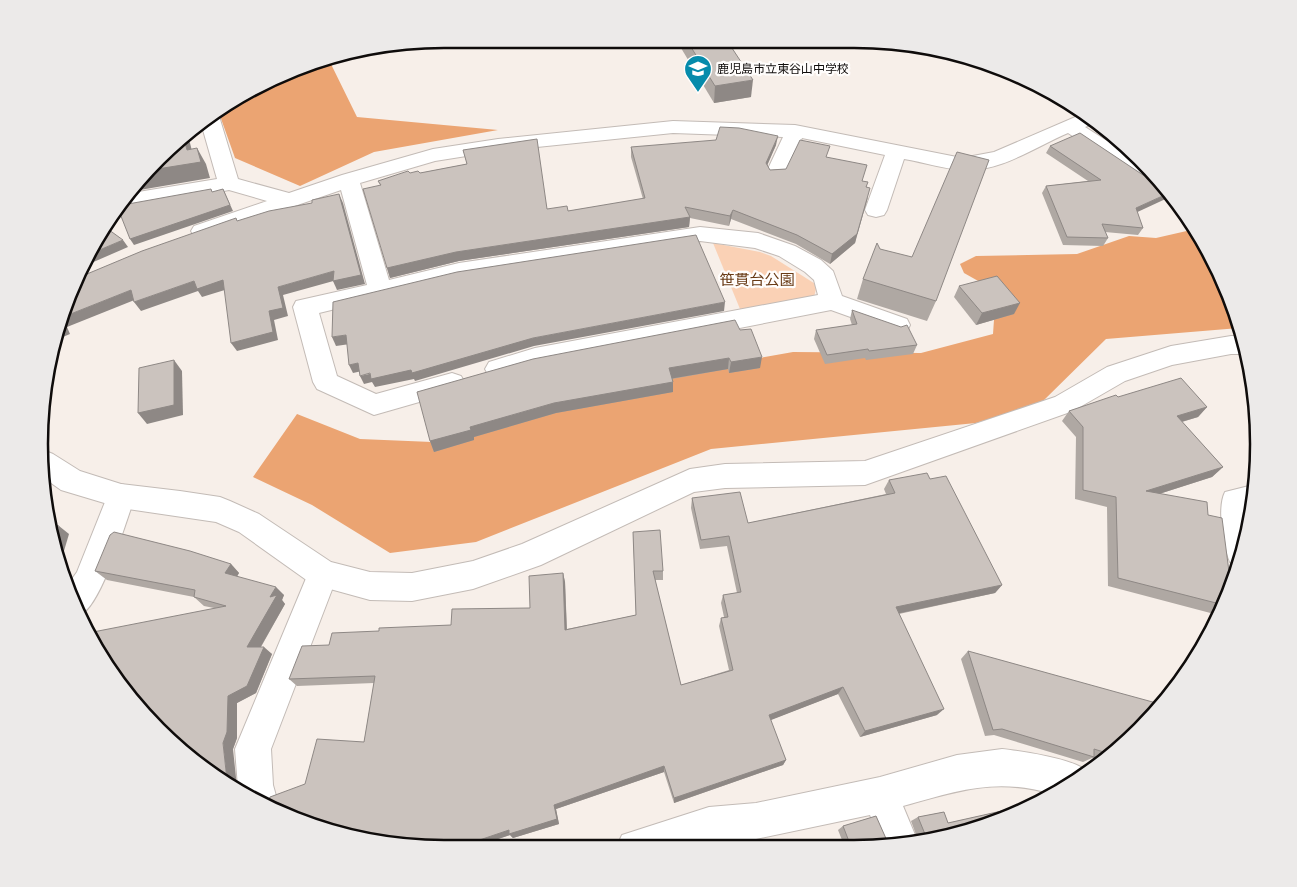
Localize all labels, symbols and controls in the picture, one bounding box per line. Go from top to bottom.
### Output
school or university icon: 鹿児島市立東谷山中学校 [683,54,713,93]
place label: 鹿児島市立東谷山中学校 [717,62,849,76]
park label: 笹貫台公園 [719,271,795,288]

